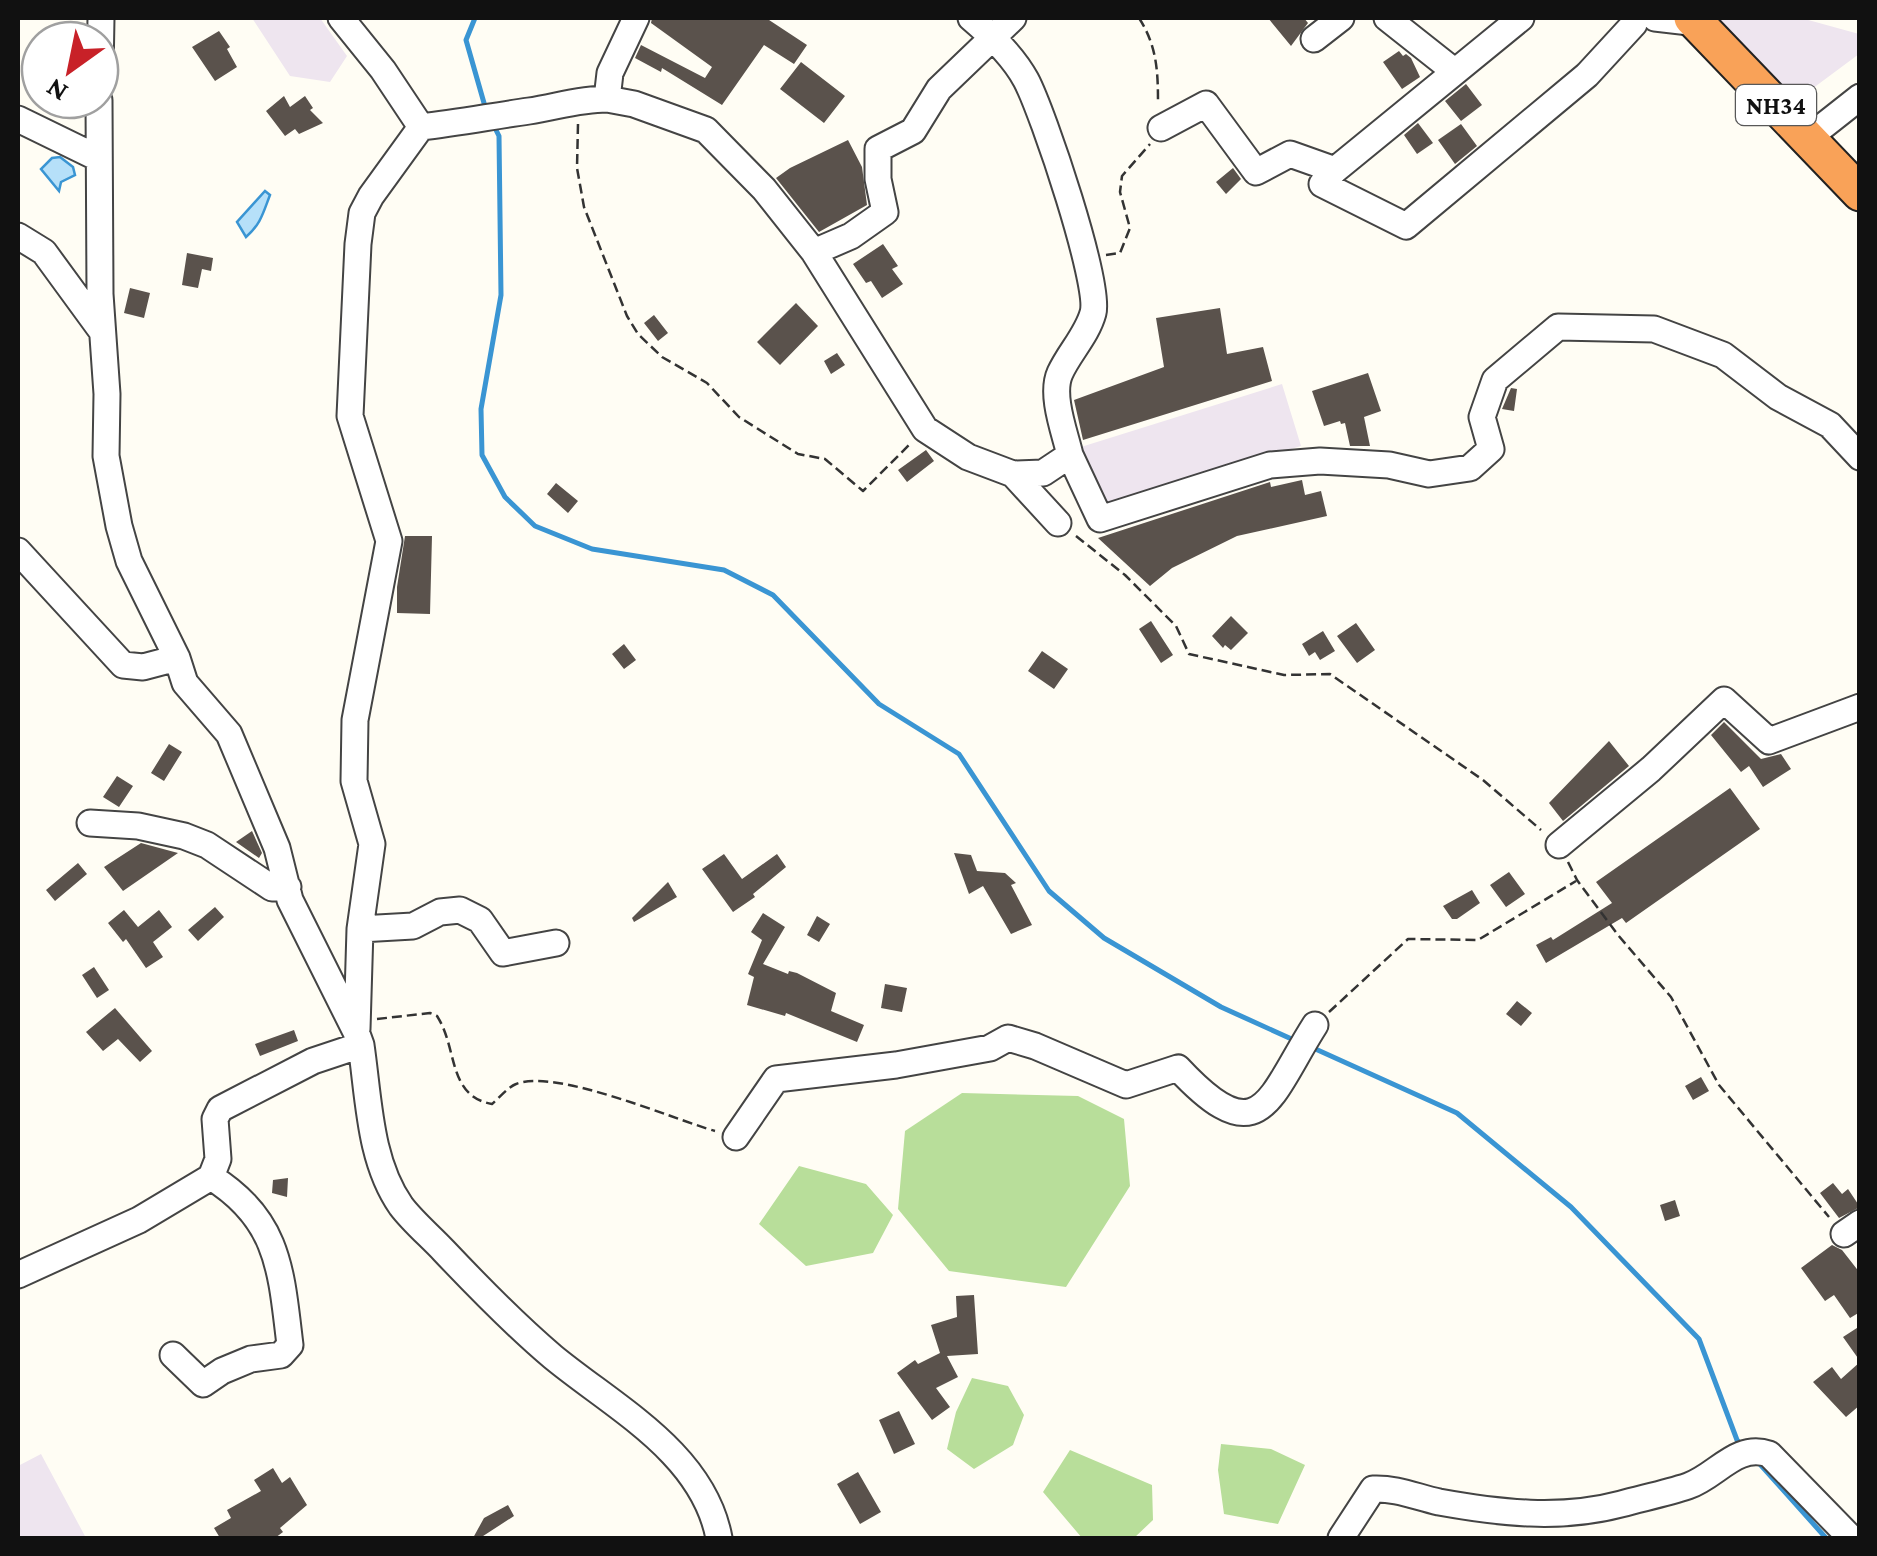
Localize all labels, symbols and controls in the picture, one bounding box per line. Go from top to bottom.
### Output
north arrow [20,20,120,120]
text: N [40,72,73,109]
road number: NH34 [1736,85,1816,125]

